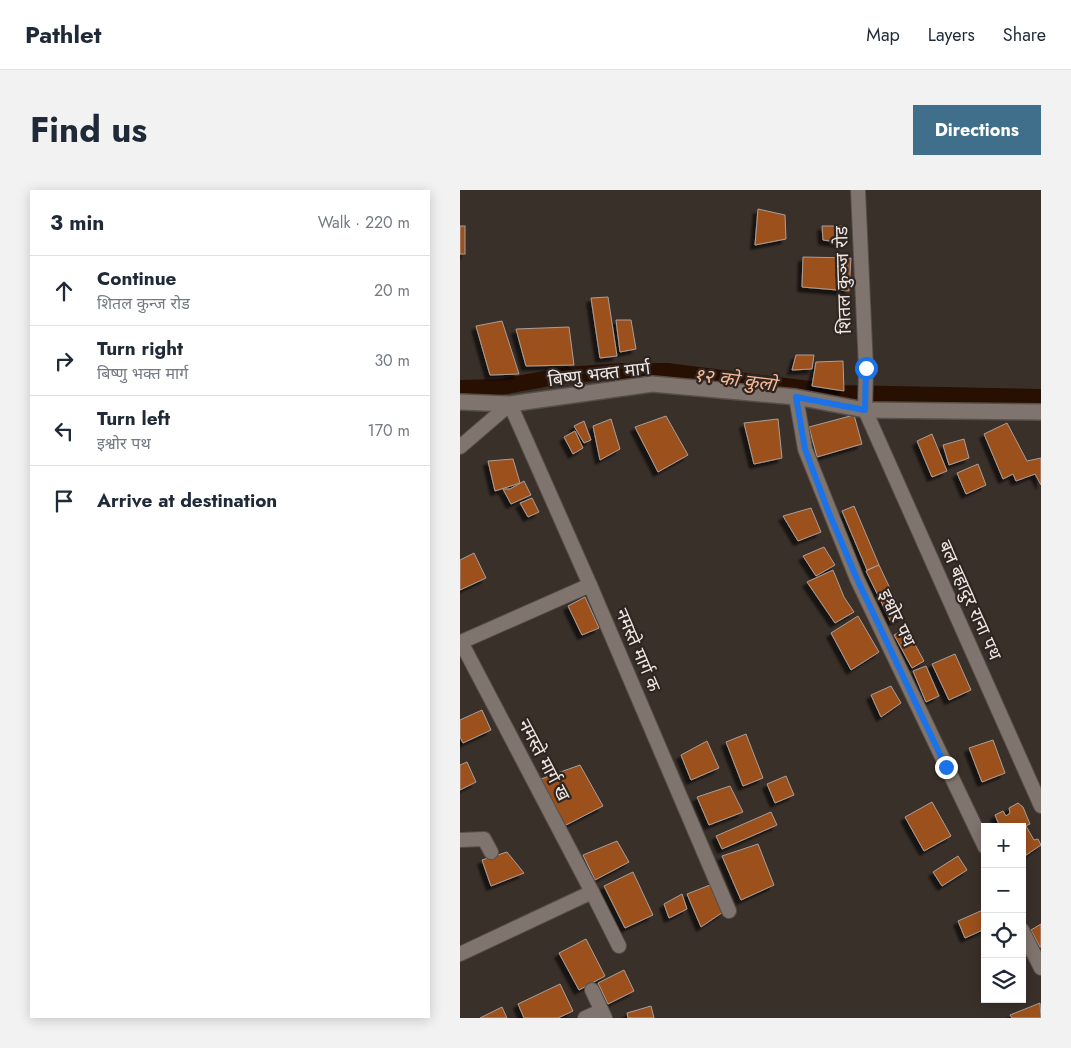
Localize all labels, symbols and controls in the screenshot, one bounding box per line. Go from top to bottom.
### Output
text: Pathlet [25,17,101,52]
text: Map [866,22,900,48]
text: Layers [928,22,975,48]
text: Share [1003,22,1046,48]
text: Find us [30,105,147,155]
button: Directions [913,105,1041,155]
text: 3 min [50,208,104,238]
text: Walk · 220 m [318,211,410,234]
street label: शितल कुञ्ज रोड [828,225,858,334]
text: Continue [97,265,176,292]
icon: ahead [50,277,78,305]
text: 20 m [374,279,410,302]
text: शितल कुन्ज रोड [97,292,190,315]
text: Turn right [97,335,183,362]
icon: right [50,347,78,375]
text: 30 m [374,349,410,372]
street label: बिष्णु भक्त मार्ग [546,355,653,393]
route start [855,357,878,380]
water label: १२ को कुलो [692,361,782,398]
text: बिष्णु भक्त मार्ग [97,362,188,385]
text: Turn left [97,405,170,432]
icon: left [50,417,78,445]
text: 170 m [368,419,410,442]
text: इश्वोर पथ [97,432,151,455]
icon: arrive [50,487,78,515]
text: Arrive at destination [97,487,277,514]
street label: बल बहादुर राना पथ [932,536,1008,664]
street label: इश्वोर पथ [872,585,922,651]
street label: नमस्ते मार्ग क [609,604,668,697]
street label: नमस्ते मार्ग ख [512,715,577,806]
route end [935,756,958,779]
map controls [981,823,1026,1003]
button: + [981,823,1026,868]
button: − [981,868,1026,913]
button: locate [981,913,1026,958]
button: layers [981,958,1026,1003]

